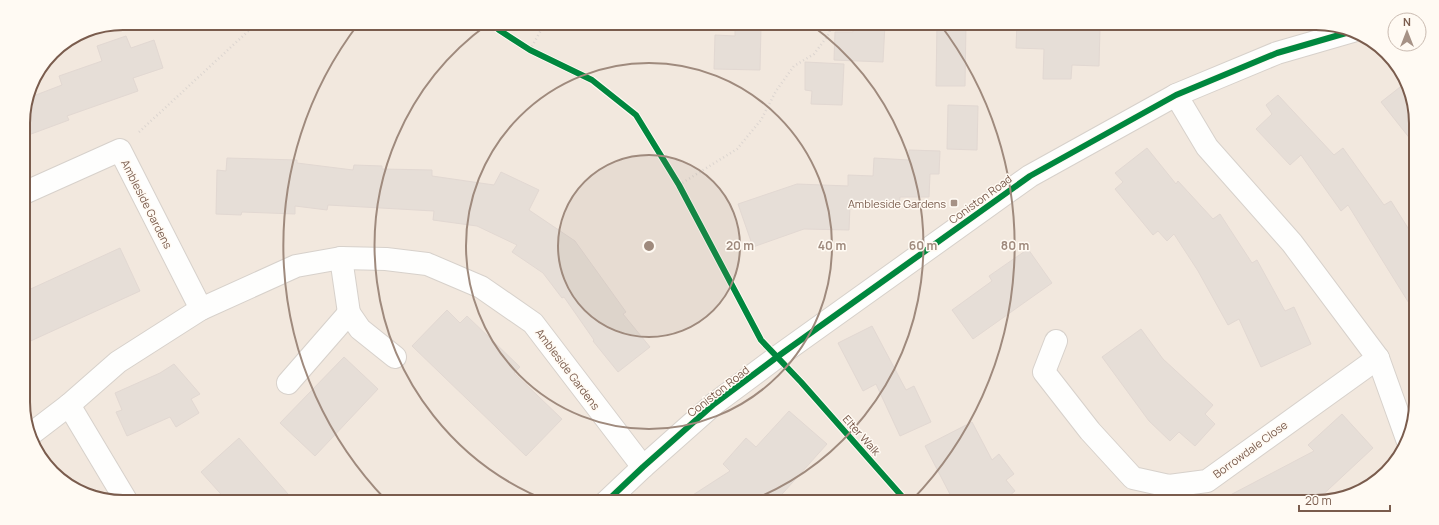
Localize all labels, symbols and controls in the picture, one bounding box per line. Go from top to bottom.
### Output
north arrow [1387,12,1427,52]
text: N [1403,14,1411,29]
street label: Ambleside Gardens [118,157,176,251]
street label: Coniston Road [945,171,1015,227]
place label: Ambleside Gardens [848,196,946,211]
marker: Ambleside Gardens [949,198,959,208]
text: 20 m [726,237,754,254]
text: 40 m [818,237,846,254]
text: 60 m [909,237,937,254]
text: 80 m [1001,237,1029,254]
centre of rings [642,239,656,253]
street label: Ambleside Gardens [532,325,604,413]
street label: Coniston Road [684,362,752,420]
street label: Elter Walk [840,412,885,459]
street label: Borrowdale Close [1210,417,1291,481]
scale bar [1299,487,1390,513]
text: 20 m [1305,492,1332,509]

